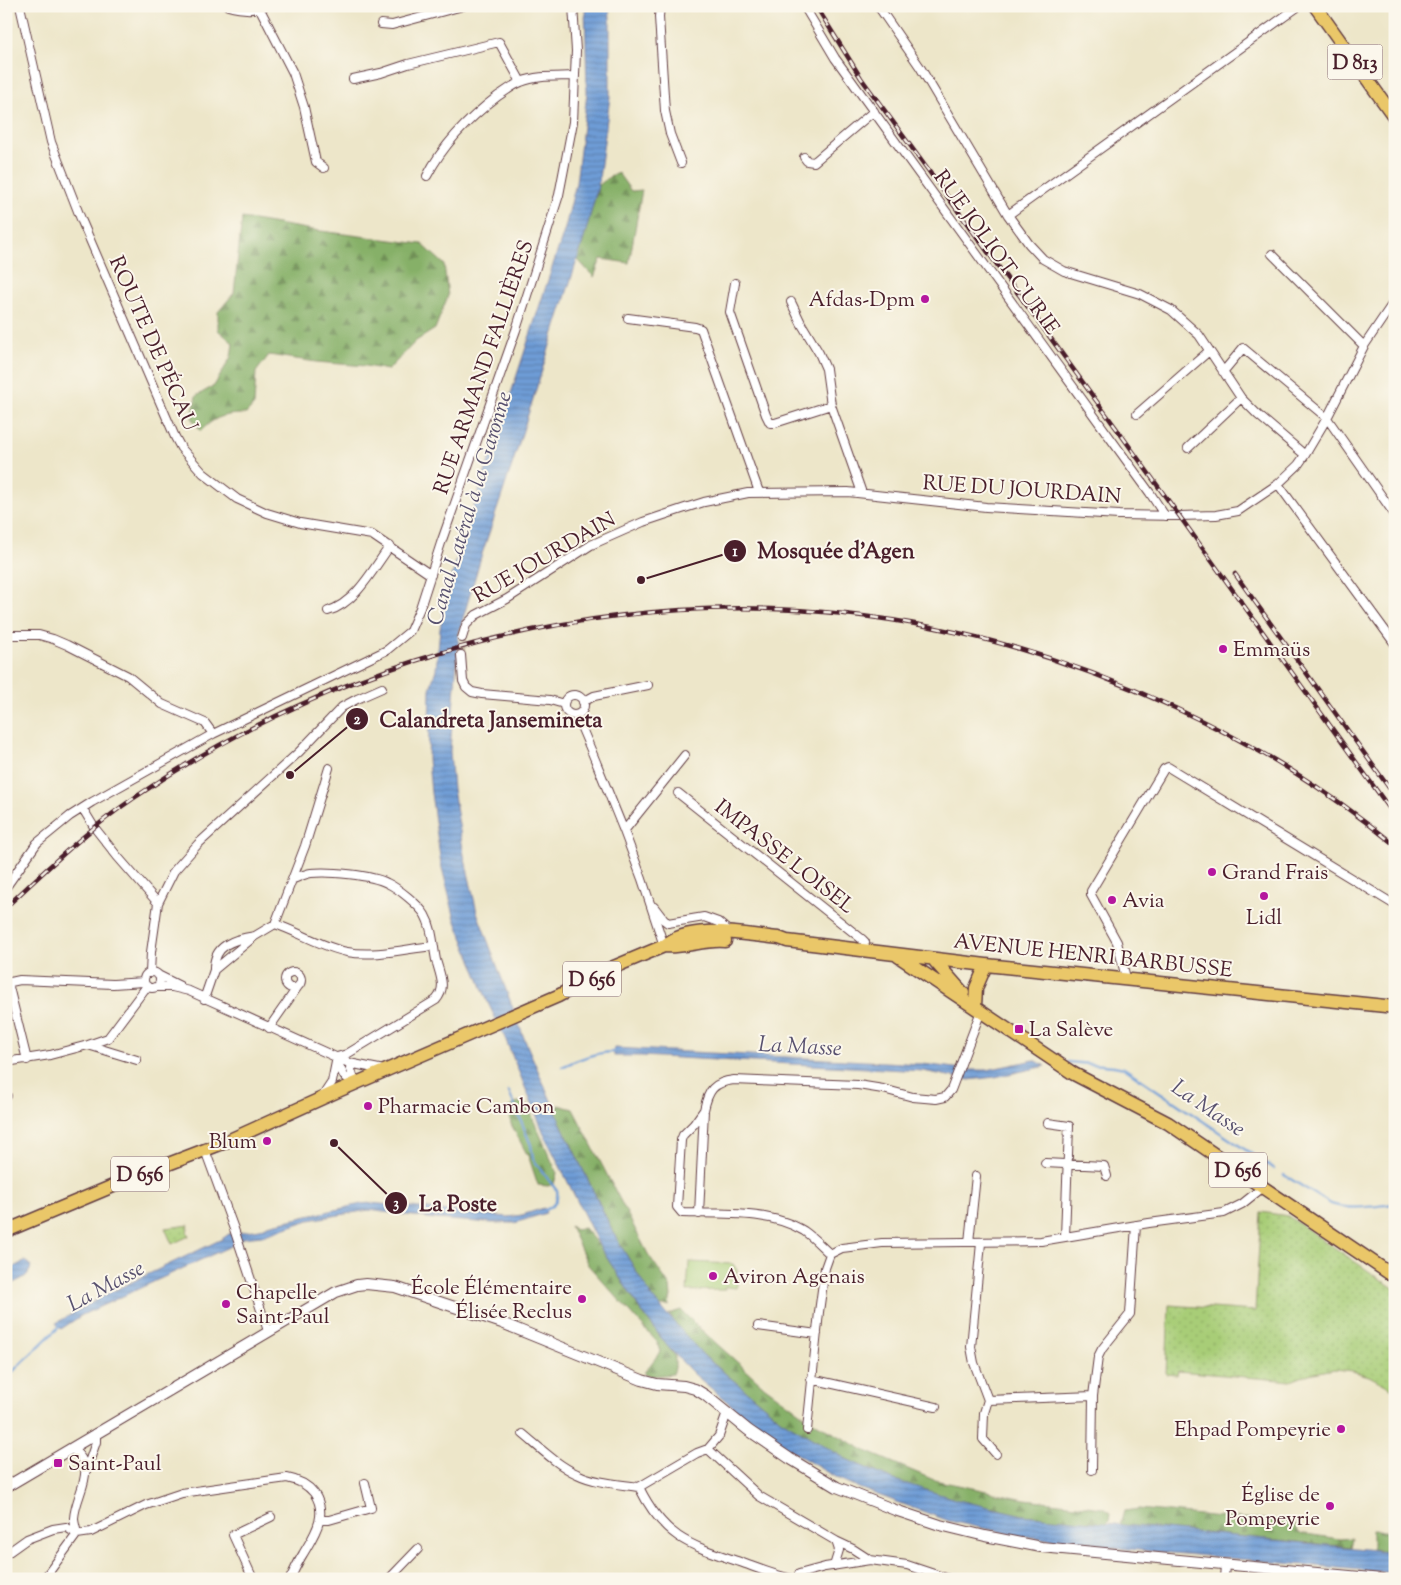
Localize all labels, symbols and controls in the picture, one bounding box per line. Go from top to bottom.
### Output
road number: D 813 [1328,44,1382,80]
street label: RUE JOLIOT CURIE [925,164,1066,342]
street label: RUE ARMAND FALLIÈRES [427,236,543,499]
street label: ROUTE DE PÉCAU [100,252,204,436]
place label: Afdas-Dpm [809,286,915,316]
marker: Afdas-Dpm [919,293,931,305]
water label: Canal Latéral à la Garonne [420,388,522,630]
street label: RUE DU JOURDAIN [922,469,1122,513]
street label: RUE JOURDAIN [468,505,622,612]
callout: Mosquée d'Agen [723,532,925,569]
text: Mosquée d'Agen [757,537,915,569]
text: 1 [732,542,738,563]
place label: Emmaüs [1233,636,1310,666]
marker: Emmaüs [1217,643,1229,655]
callout: Calandreta Jansemineta [345,700,613,737]
text: Calandreta Jansemineta [379,706,603,738]
text: 2 [353,710,361,731]
street label: IMPASSE LOISEL [707,793,860,922]
place label: Grand Frais [1222,859,1328,889]
marker: Grand Frais [1206,866,1218,878]
place label: Avia [1122,887,1165,917]
marker: Lidl [1258,890,1270,902]
marker: Avia [1106,894,1118,906]
place label: Lidl [1246,904,1282,934]
street label: AVENUE HENRI BARBUSSE [952,927,1234,987]
road number: D 656 [563,962,621,996]
place label: La Salève [1029,1016,1113,1046]
marker: La Salève [1013,1023,1025,1035]
water label: La Masse [757,1030,843,1066]
water label: La Masse [1164,1073,1251,1146]
place label: Pharmacie Cambon [378,1093,555,1123]
marker: Pharmacie Cambon [362,1100,374,1112]
place label: Blum [209,1128,257,1158]
marker: Blum [261,1135,273,1147]
road number: D 656 [1209,1152,1267,1188]
road number: D 656 [111,1156,169,1192]
callout: La Poste [384,1184,507,1221]
text: La Poste [419,1190,497,1222]
text: 3 [393,1194,399,1215]
water label: La Masse [62,1254,151,1321]
place label: Aviron Agenais [723,1263,865,1293]
marker: Aviron Agenais [707,1270,719,1282]
place label: École Élémentaire Élisée Reclus [411,1274,572,1328]
place label: Chapelle Saint-Paul [236,1279,330,1333]
marker: École Élémentaire Élisée Reclus [576,1293,588,1305]
marker: Chapelle Saint-Paul [220,1298,232,1310]
place label: Ehpad Pompeyrie [1174,1416,1331,1446]
marker: Ehpad Pompeyrie [1335,1423,1347,1435]
place label: Saint-Paul [68,1450,162,1480]
marker: Saint-Paul [52,1457,64,1469]
place label: Église de Pompeyrie [1225,1481,1320,1535]
marker: Église de Pompeyrie [1324,1500,1336,1512]

